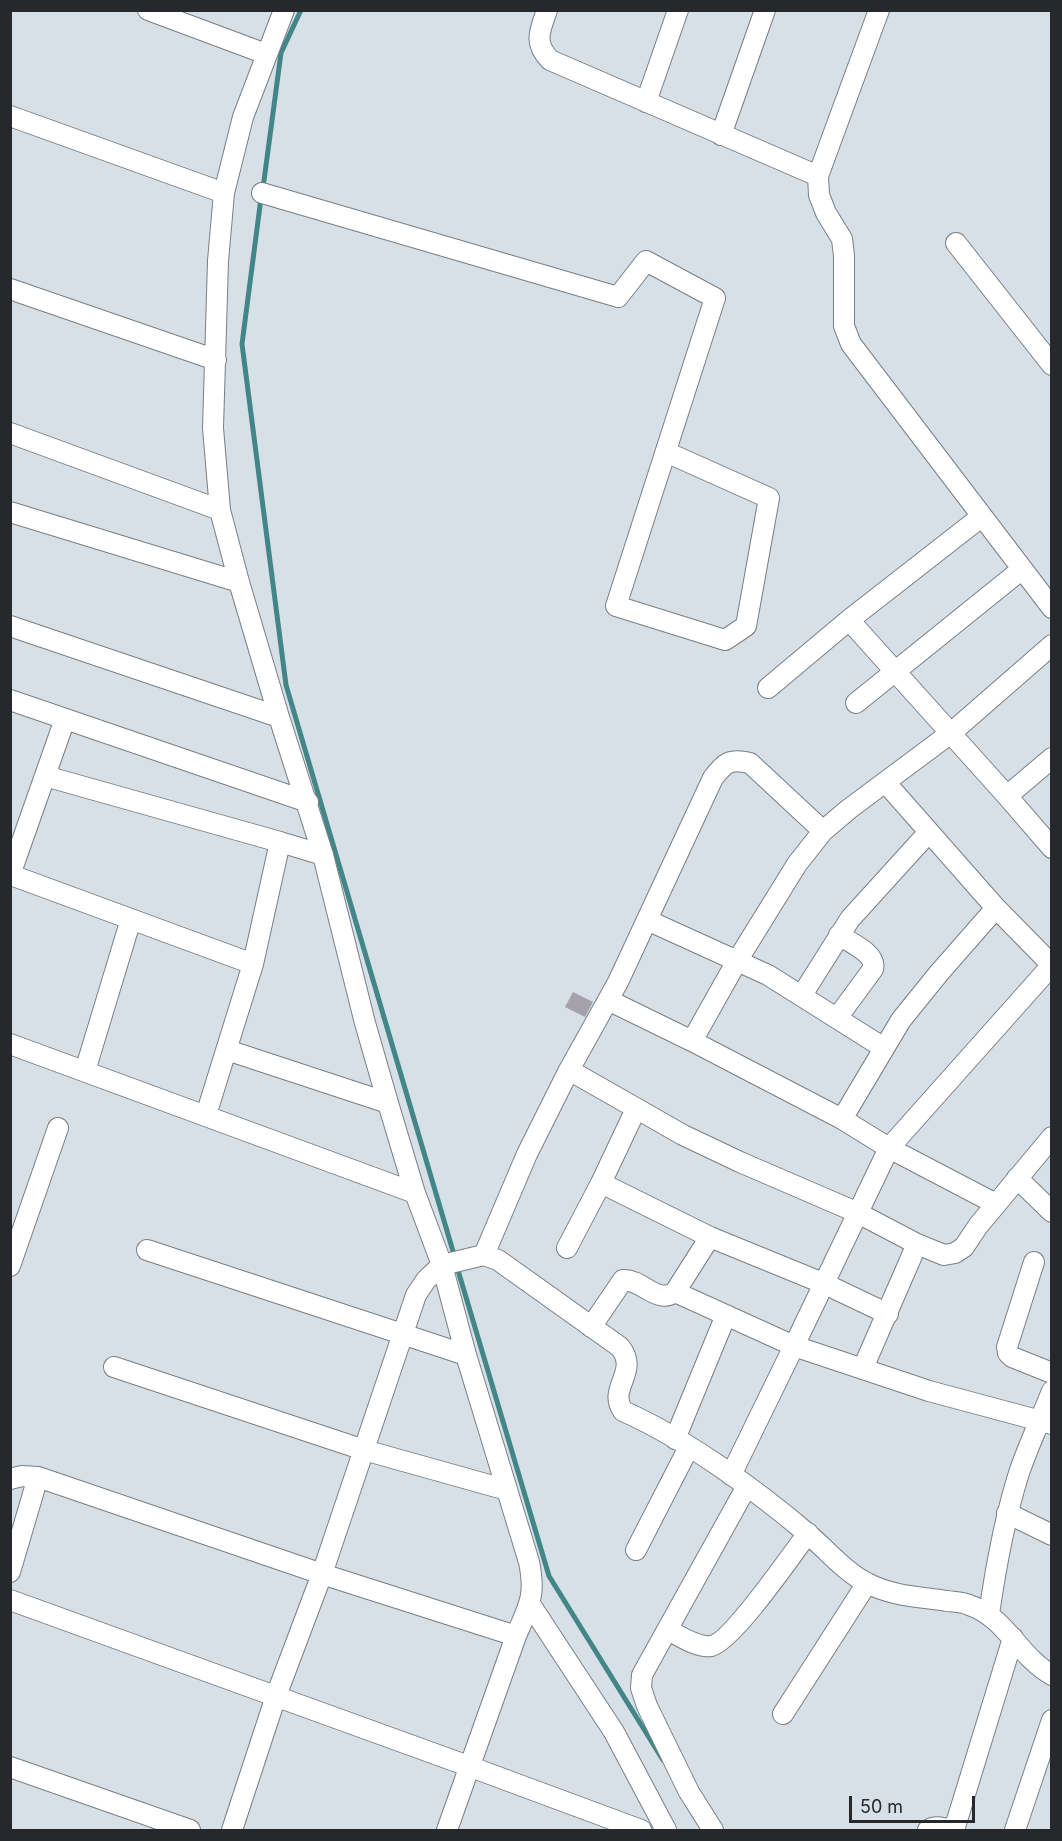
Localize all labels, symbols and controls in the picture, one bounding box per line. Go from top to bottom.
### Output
scale bar [852,1784,978,1822]
text: 50 m [860,1796,903,1817]

